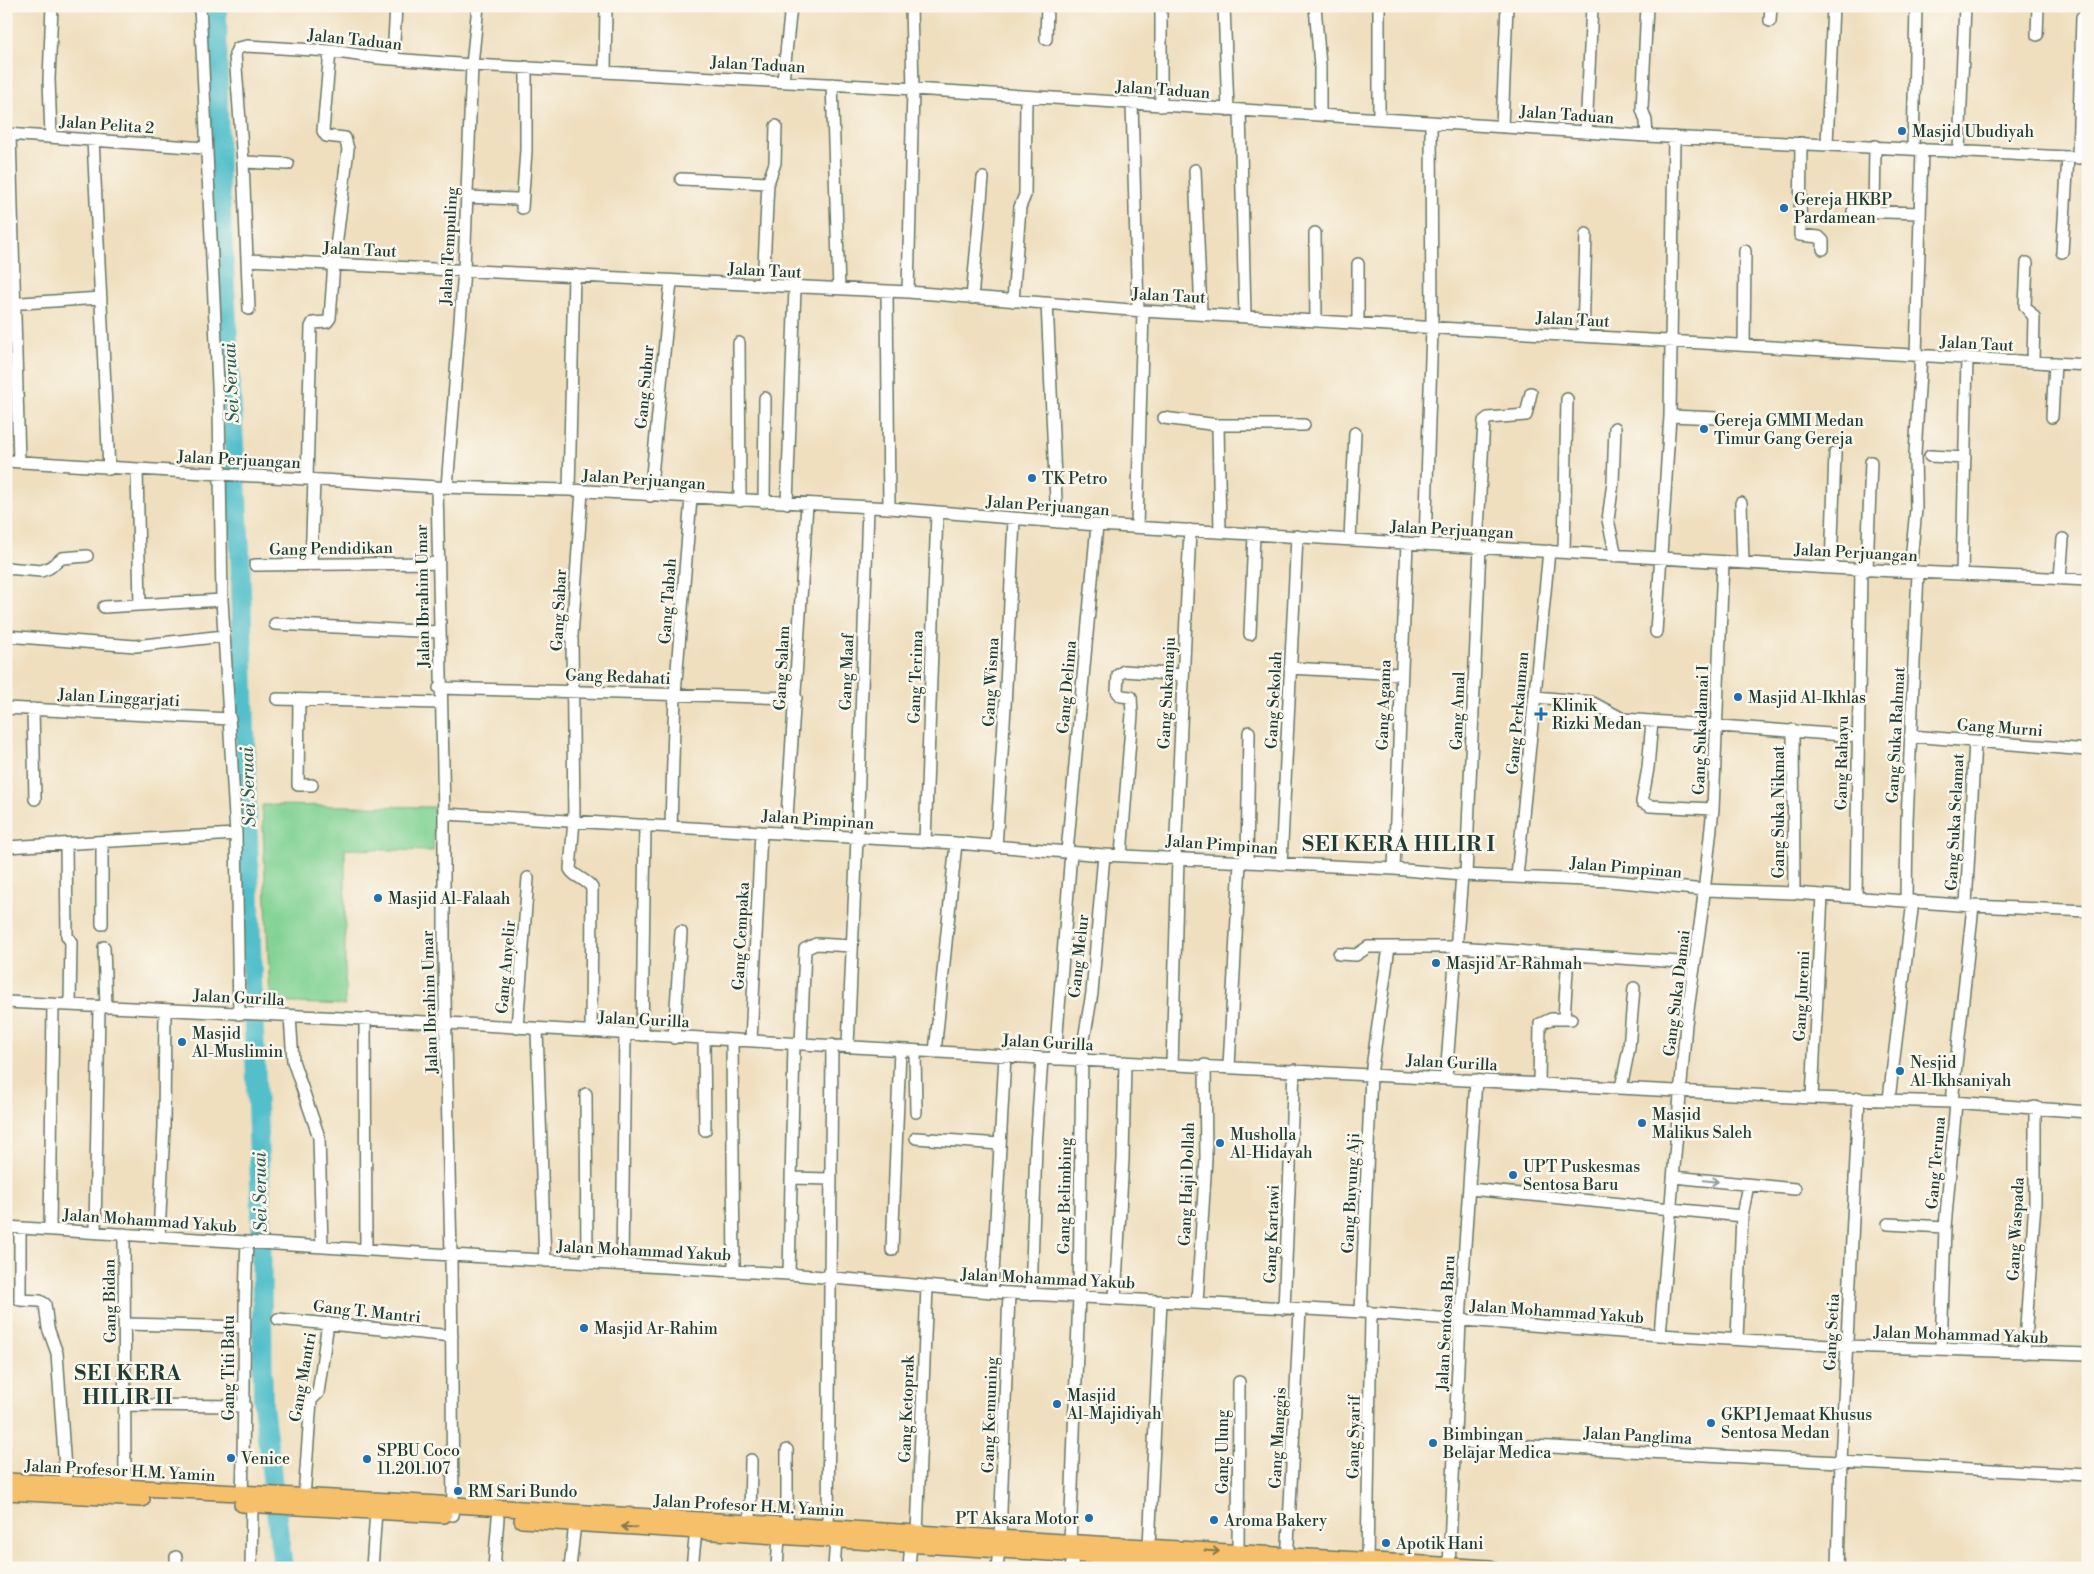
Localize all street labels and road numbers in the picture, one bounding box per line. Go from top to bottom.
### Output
street label: Jalan Taduan [306,25,404,55]
street label: Jalan Taduan [709,52,806,77]
street label: Jalan Taduan [1114,77,1211,103]
street label: Jalan Taduan [1518,102,1615,128]
street label: Jalan Pelita 2 [58,112,155,138]
street label: Jalan Tempuling [436,186,462,307]
street label: Jalan Taut [322,238,398,262]
street label: Jalan Taut [727,259,803,283]
street label: Jalan Taut [1131,284,1207,308]
street label: Jalan Taut [1535,308,1611,332]
street label: Jalan Taut [1939,332,2015,356]
street label: Gang Subur [631,344,659,430]
street label: Jalan Perjuangan [176,447,302,473]
street label: Jalan Perjuangan [581,466,707,494]
street label: Jalan Perjuangan [985,492,1111,520]
street label: Jalan Perjuangan [1389,517,1515,543]
street label: Jalan Ibrahim Umar [412,524,434,669]
street label: Gang Pendidikan [269,538,394,560]
street label: Jalan Perjuangan [1793,540,1919,566]
street label: Gang Tabah [655,557,681,645]
street label: Gang Sabar [547,568,571,652]
street label: Gang Salam [770,625,794,711]
street label: Gang Terima [904,629,928,724]
street label: Gang Maaf [836,632,858,711]
street label: Gang Wisma [979,636,1003,727]
street label: Gang Sukamaju [1154,636,1180,750]
street label: Gang Delima [1053,639,1081,735]
street label: Gang Sekolah [1261,650,1287,749]
street label: Gang Perkauman [1503,650,1533,775]
street label: Gang Agama [1372,658,1396,751]
street label: Gang Redahati [565,665,671,689]
street label: Gang Sukadamai I [1689,665,1713,795]
street label: Gang Suka Rahmat [1882,666,1910,804]
street label: Gang Amal [1447,671,1469,751]
street label: Jalan Linggarjati [56,685,180,711]
street label: Gang Rahayu [1831,715,1853,811]
street label: Gang Murni [1956,715,2044,741]
street label: Gang Suka Nikmat [1769,745,1789,878]
street label: Gang Suka Selamat [1941,753,1969,891]
street label: Jalan Pimpinan [760,806,875,834]
street label: Jalan Pimpinan [1164,831,1279,859]
street label: Jalan Pimpinan [1568,853,1683,883]
street label: Gang Cempaka [728,881,754,991]
street label: Gang Melur [1065,913,1093,999]
street label: Gang Anyelir [492,919,520,1015]
street label: Gang Suka Damai [1659,929,1695,1058]
street label: Jalan Ibrahim Umar [418,930,443,1075]
street label: Gang Juremi [1790,950,1814,1042]
street label: Jalan Gurilla [192,986,286,1010]
street label: Jalan Gurilla [597,1008,691,1032]
street label: Jalan Gurilla [1001,1031,1095,1055]
street label: Jalan Gurilla [1405,1051,1499,1075]
street label: Gang Teruna [1922,1115,1950,1210]
street label: Gang Haji Dollah [1175,1121,1199,1246]
street label: Gang Buyung Aji [1338,1132,1364,1254]
street label: Gang Belimbing [1054,1137,1076,1254]
street label: Gang Waspada [2003,1176,2029,1282]
street label: Gang Kartawi [1260,1184,1284,1284]
street label: Jalan Mohammad Yakub [61,1205,238,1237]
street label: Jalan Mohammad Yakub [555,1236,732,1266]
street label: Jalan Sentosa Baru [1432,1255,1460,1393]
street label: Gang Bidan [99,1258,121,1343]
street label: Jalan Mohammad Yakub [959,1264,1136,1294]
street label: Gang Setia [1820,1292,1844,1371]
street label: Gang T. Mantri [312,1296,422,1328]
street label: Jalan Mohammad Yakub [1468,1296,1645,1328]
street label: Gang Titi Batu [219,1315,239,1421]
street label: Jalan Mohammad Yakub [1872,1322,2049,1348]
street label: Gang Mantri [285,1331,321,1424]
street label: Gang Ketoprak [895,1353,919,1463]
street label: Gang Kemuning [978,1356,1002,1474]
street label: Gang Manggis [1265,1387,1291,1489]
street label: Gang Syarif [1343,1394,1365,1479]
street label: Gang Ulung [1213,1409,1233,1494]
street label: Jalan Panglima [1582,1423,1694,1449]
street label: Jalan Profesor H.M. Yamin [23,1456,216,1486]
street label: Jalan Profesor H.M. Yamin [652,1491,845,1521]

